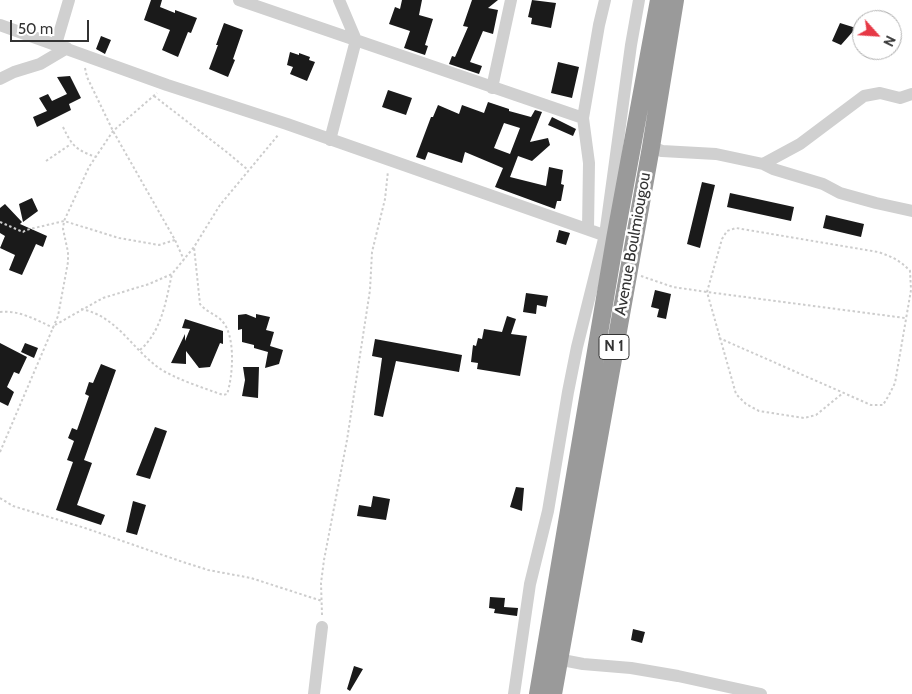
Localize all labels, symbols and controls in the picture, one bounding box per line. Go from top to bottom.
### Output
scale bar [12,10,91,42]
north arrow [852,10,902,60]
text: 50 m [18,20,53,38]
text: N [879,33,900,50]
street label: Avenue Boulmiougou [611,171,655,317]
road number: N 1 [599,334,629,360]

